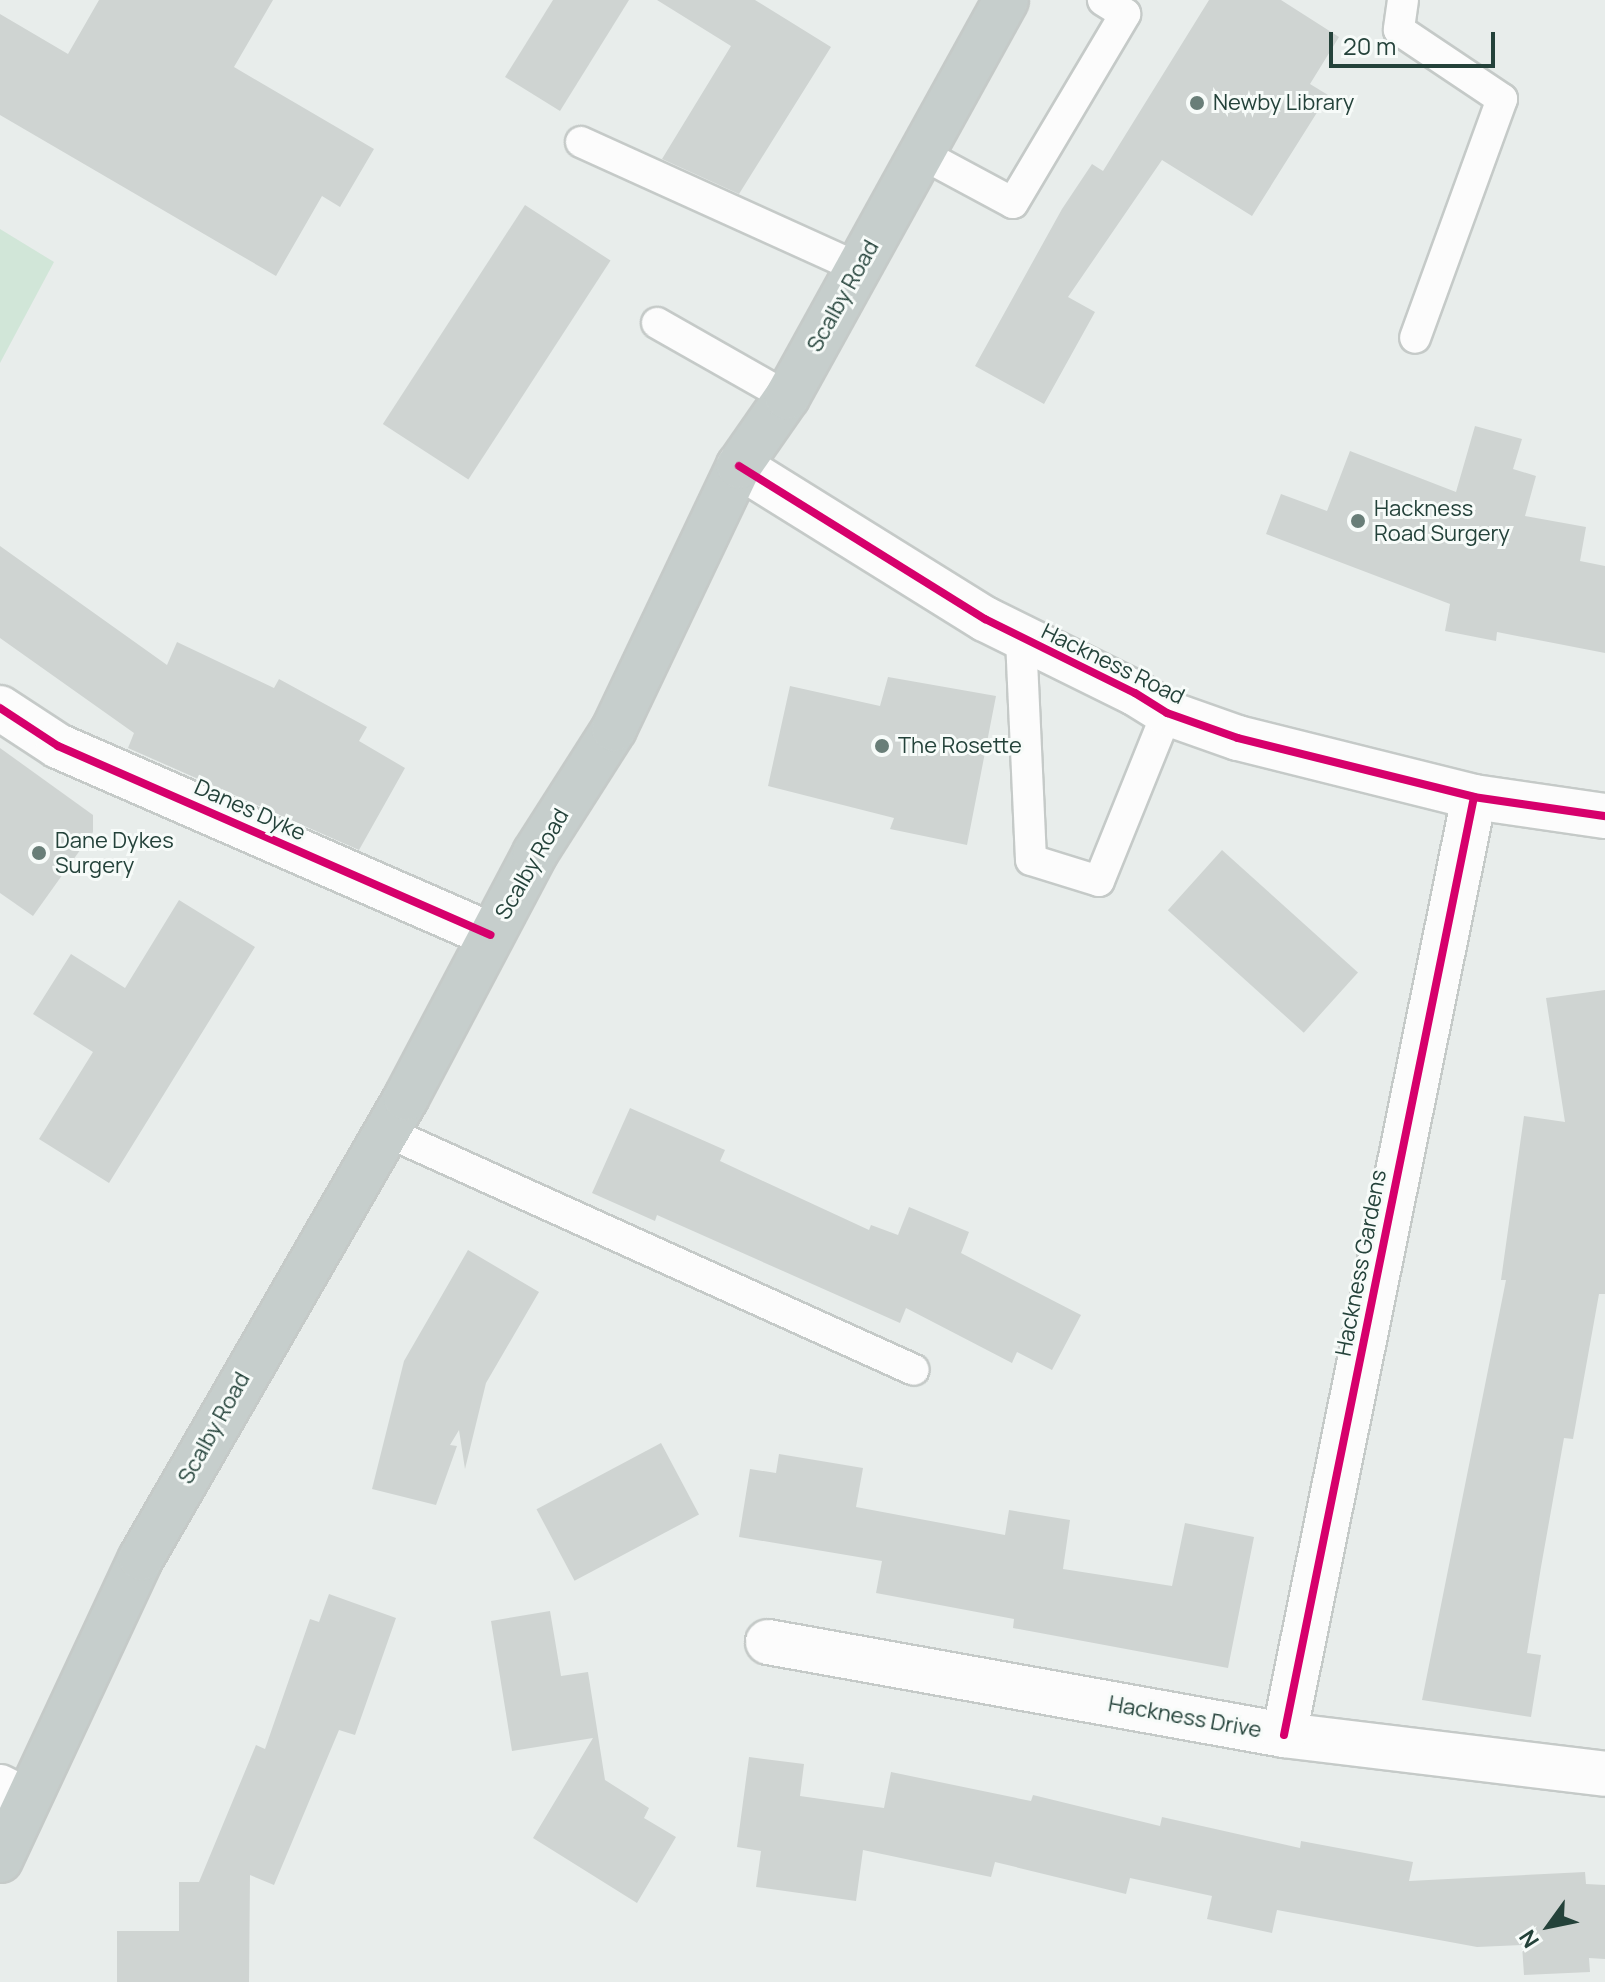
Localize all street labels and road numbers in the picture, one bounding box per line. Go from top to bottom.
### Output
street label: Scalby Road [801,236,885,356]
street label: Hackness Road [1037,618,1189,710]
street label: Danes Dyke [190,774,310,846]
street label: Scalby Road [490,804,574,924]
street label: Hackness Gardens [1330,1168,1392,1358]
street label: Scalby Road [172,1368,256,1488]
street label: Hackness Drive [1106,1691,1264,1743]

